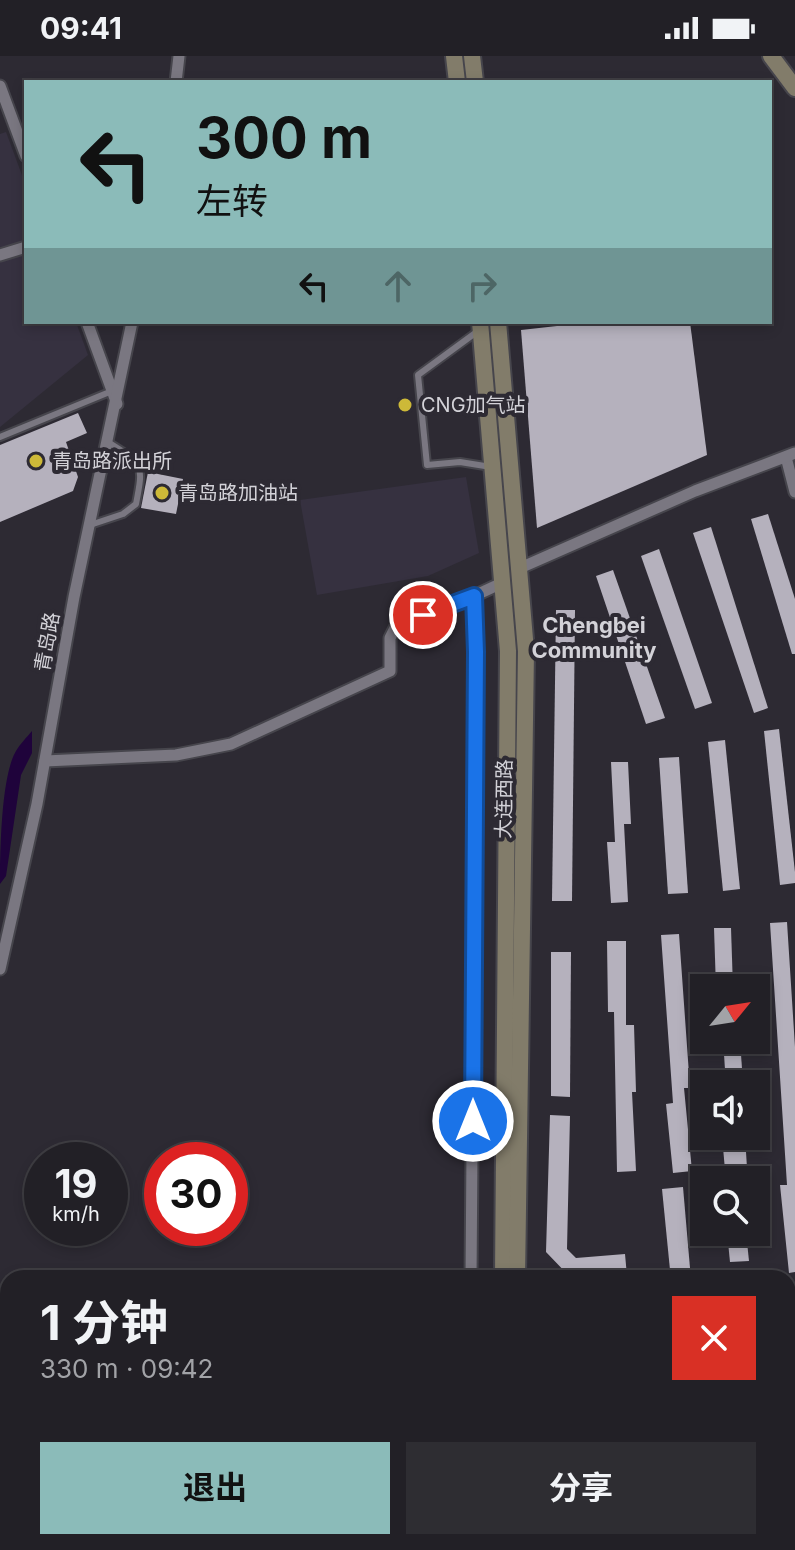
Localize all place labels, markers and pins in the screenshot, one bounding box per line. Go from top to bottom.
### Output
place label: CNG加气站 [421,393,526,417]
marker: CNG加气站 [396,396,414,414]
place label: 青岛路派出所 [52,449,172,473]
marker: 青岛路派出所 [27,452,45,470]
place label: 青岛路加油站 [178,481,298,505]
marker: 青岛路加油站 [153,484,171,502]
pin [389,581,457,649]

